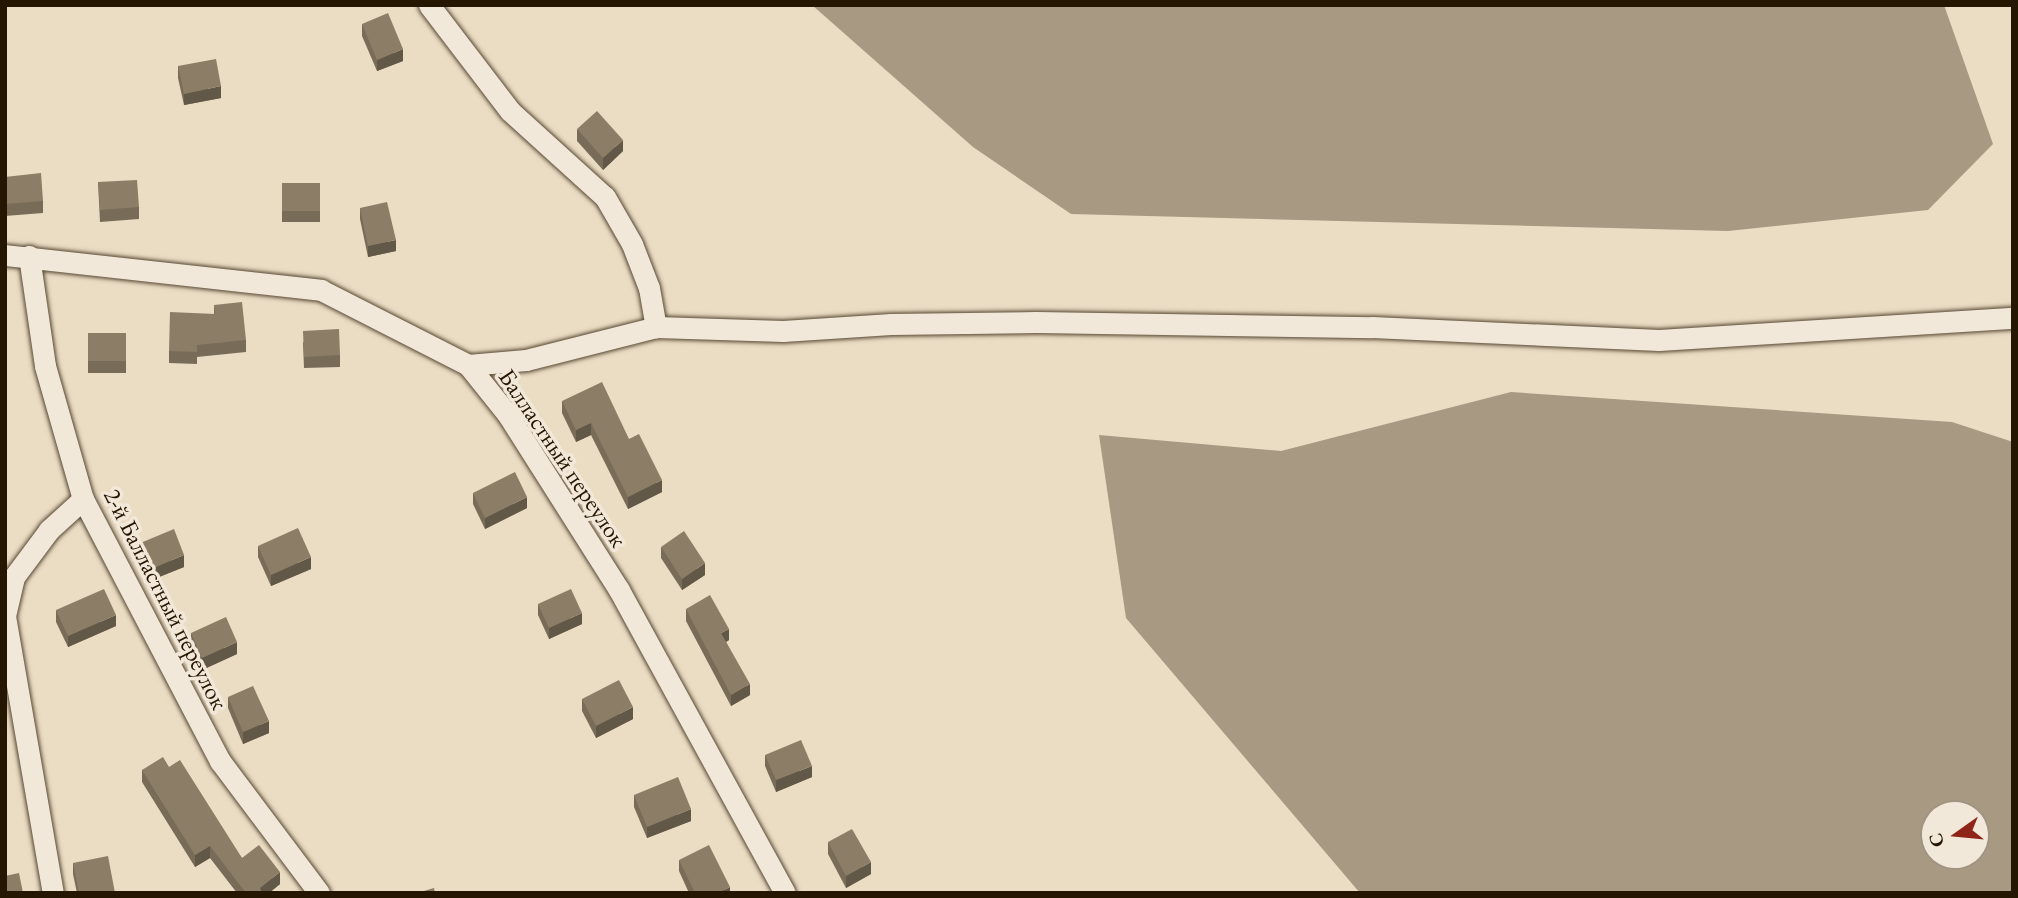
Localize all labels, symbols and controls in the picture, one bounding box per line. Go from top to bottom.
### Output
street label: Балластный переулок [493,363,633,553]
street label: 2-й Балластный переулок [98,484,234,714]
north arrow [1920,800,1990,870]
text: С [1922,830,1950,850]

